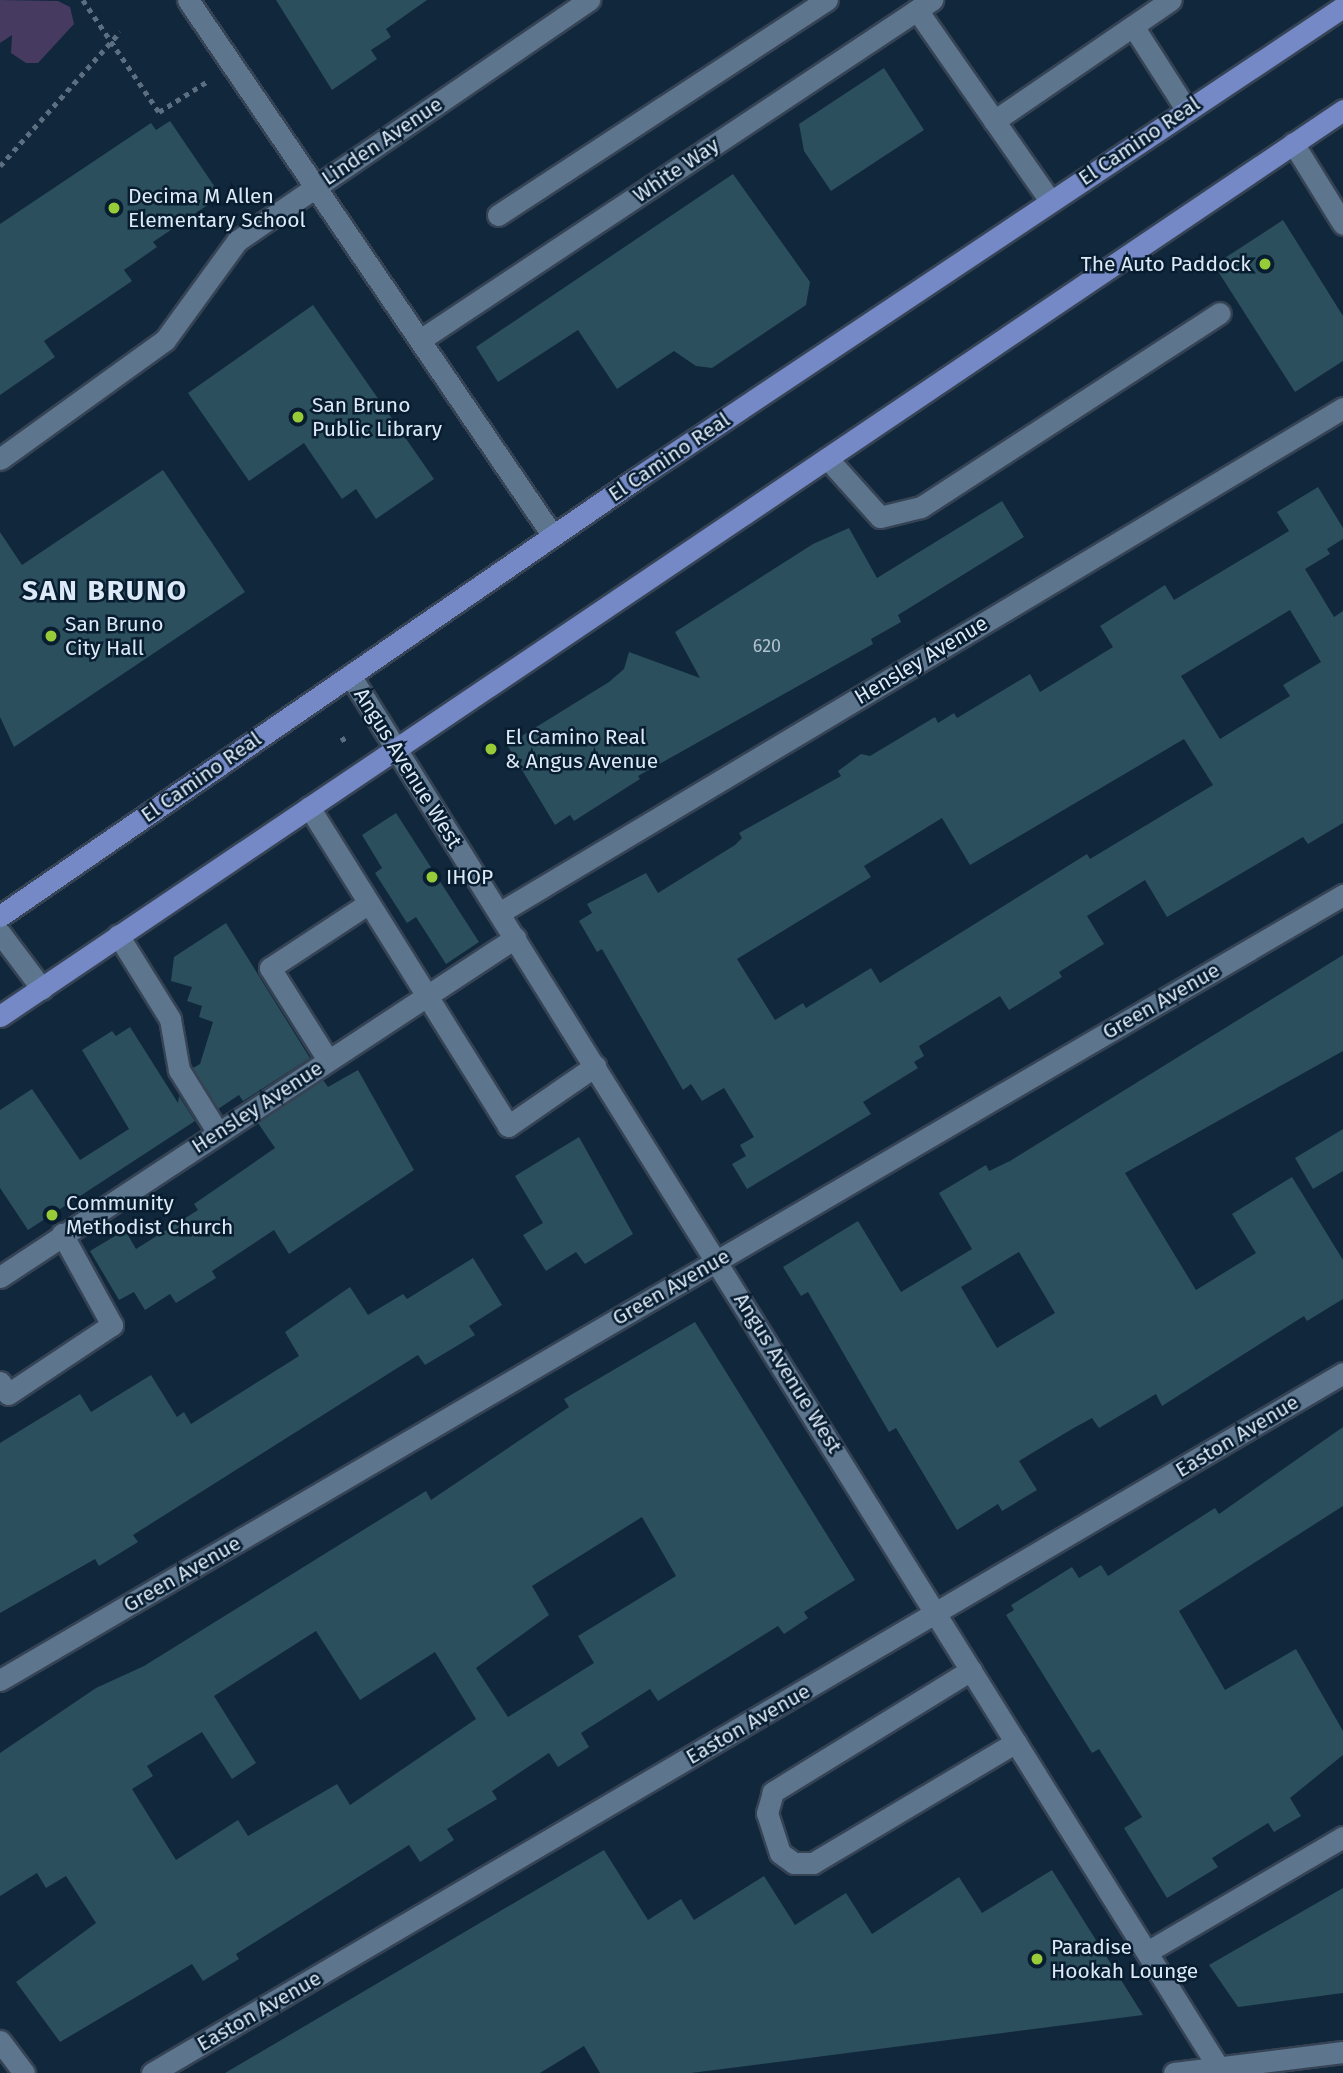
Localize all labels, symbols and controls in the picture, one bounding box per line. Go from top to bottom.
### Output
street label: Linden Avenue [317,91,447,191]
street label: El Camino Real [1074,91,1204,191]
street label: White Way [628,132,724,208]
place label: Decima M Allen Elementary School [128,183,306,233]
marker: Decima M Allen Elementary School [106,200,122,216]
place label: The Auto Paddock [1081,251,1251,277]
marker: The Auto Paddock [1257,256,1273,272]
place label: San Bruno Public Library [312,392,442,442]
street label: El Camino Real [604,407,734,507]
marker: San Bruno Public Library [290,409,306,425]
district label: SAN BRUNO [23,574,187,608]
street label: Hensley Avenue [850,610,992,710]
place label: San Bruno City Hall [65,611,163,661]
marker: San Bruno City Hall [43,628,59,644]
house number: 620 [753,635,781,657]
street label: Angus Avenue West [349,683,467,853]
place label: El Camino Real & Angus Avenue [505,724,658,774]
street label: El Camino Real [136,726,266,828]
marker: El Camino Real & Angus Avenue [483,741,499,757]
place label: IHOP [446,864,493,890]
marker: IHOP [424,869,440,885]
street label: Green Avenue [1098,957,1224,1045]
street label: Hensley Avenue [187,1055,327,1159]
place label: Community Methodist Church [66,1190,233,1240]
marker: Community Methodist Church [44,1207,60,1223]
street label: Green Avenue [608,1243,734,1331]
street label: Angus Avenue West [729,1288,847,1458]
street label: Easton Avenue [1171,1389,1303,1483]
street label: Green Avenue [119,1530,245,1618]
street label: Easton Avenue [681,1678,815,1770]
place label: Paradise Hookah Lounge [1051,1934,1198,1984]
marker: Paradise Hookah Lounge [1029,1951,1045,1967]
street label: Easton Avenue [192,1965,326,2057]

